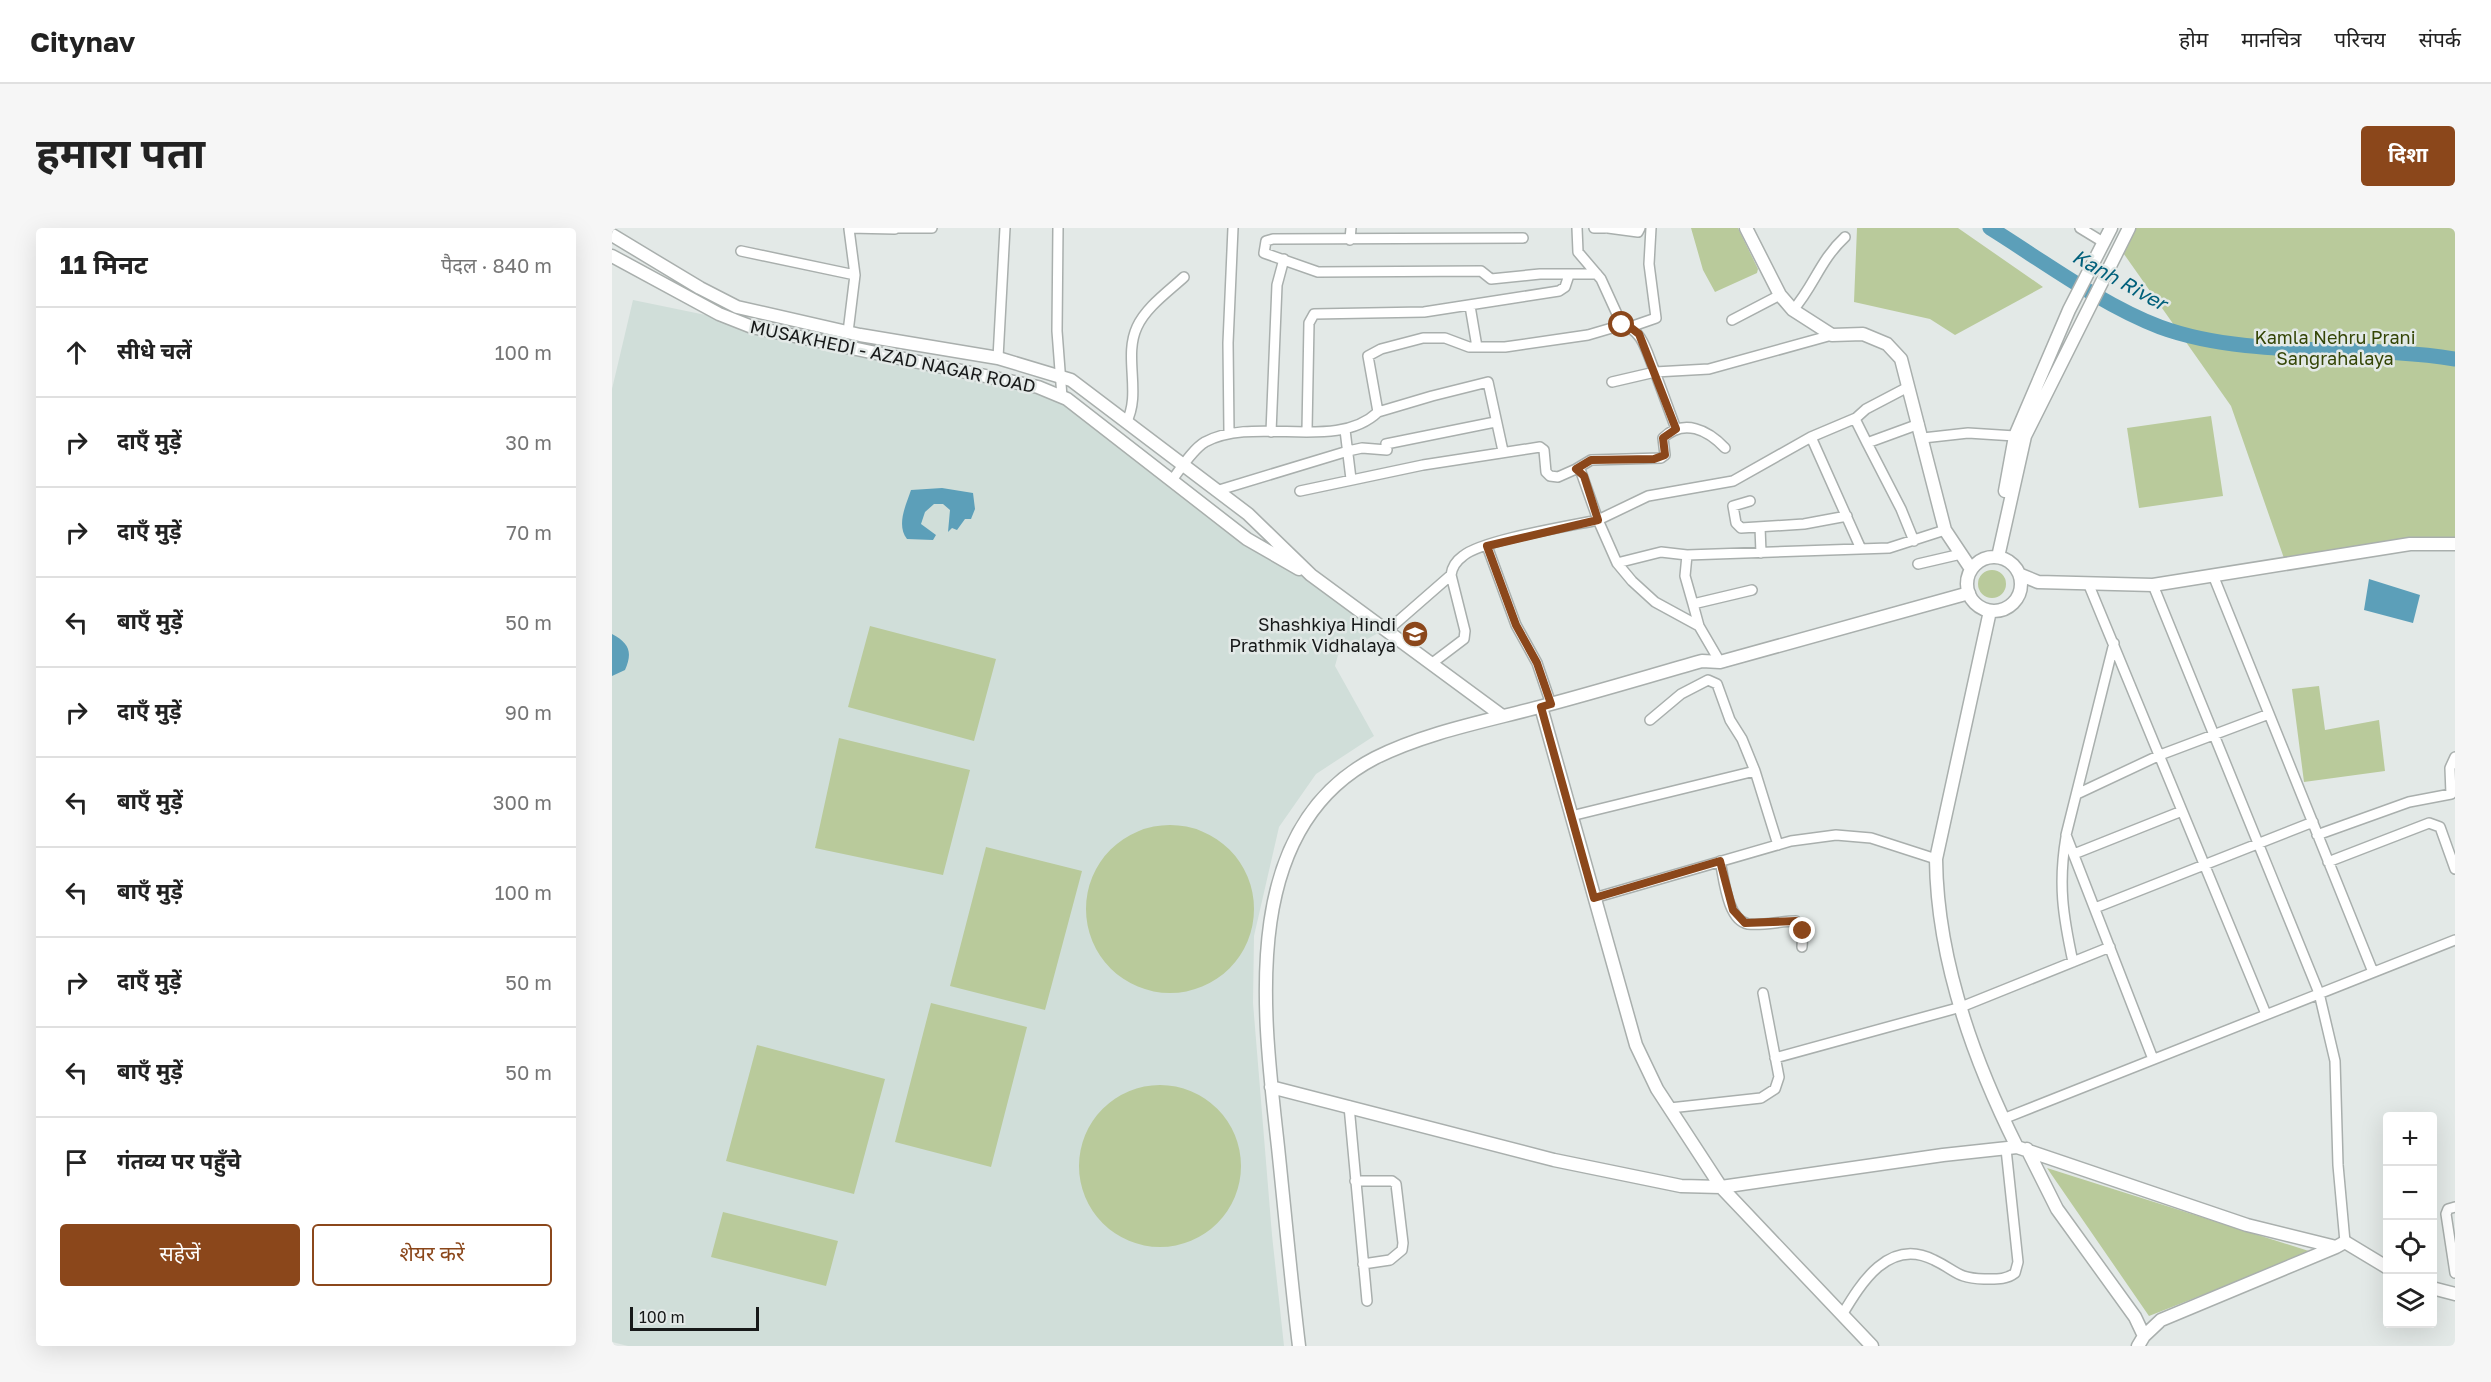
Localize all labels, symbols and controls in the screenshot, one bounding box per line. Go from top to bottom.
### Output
text: Citynav [30,25,135,58]
text: होम [2179,26,2208,52]
text: मानचित्र [2241,26,2301,52]
text: परिचय [2334,26,2386,52]
text: संपर्क [2419,26,2461,52]
button: दिशा [2361,126,2455,186]
text: हमारा पता [36,127,205,177]
water label: Kanh River [2069,243,2174,316]
text: 11 मिनट [60,249,148,280]
text: पैदल · 840 m [441,253,552,277]
route start [1608,311,1634,337]
street label: MUSAKHEDI - AZAD NAGAR ROAD [748,315,1038,397]
park label: Kamla Nehru Prani Sangrahalaya [2254,326,2416,369]
icon: ahead [60,336,93,369]
text: सीधे चलें [117,337,192,364]
text: 100 m [495,340,552,364]
icon: right [60,426,93,459]
text: दाएँ मुड़ें [117,427,182,454]
text: 30 m [505,430,552,454]
icon: right [60,516,93,549]
text: दाएँ मुड़ें [117,517,182,544]
text: 70 m [506,520,552,544]
icon: left [60,606,93,639]
text: बाएँ मुड़ें [117,607,183,634]
text: 50 m [505,610,552,634]
place label: Shashkiya Hindi Prathmik Vidhalaya [1229,613,1396,656]
school or university icon: Shashkiya Hindi Prathmik Vidhalaya [1400,619,1430,649]
icon: right [60,696,93,729]
text: दाएँ मुड़ें [117,697,182,724]
text: 90 m [505,700,552,724]
icon: left [60,786,93,819]
text: बाएँ मुड़ें [117,787,183,814]
text: 300 m [493,790,552,814]
icon: left [60,876,93,909]
text: बाएँ मुड़ें [117,877,183,904]
text: 100 m [495,880,552,904]
route end [1789,917,1815,943]
icon: right [60,966,93,999]
text: दाएँ मुड़ें [117,967,182,994]
text: 50 m [505,970,552,994]
icon: left [60,1056,93,1089]
text: बाएँ मुड़ें [117,1057,183,1084]
text: 50 m [505,1060,552,1084]
map controls [2383,1112,2437,1328]
button: + [2383,1112,2437,1166]
icon: arrive [60,1146,93,1179]
text: गंतव्य पर पहुँचे [117,1147,241,1174]
button: − [2383,1166,2437,1220]
button: locate [2383,1220,2437,1274]
button: सहेजें [60,1224,300,1286]
button: शेयर करें [312,1224,552,1286]
button: layers [2383,1274,2437,1328]
scale bar [630,1304,759,1332]
text: 100 m [639,1307,685,1327]

